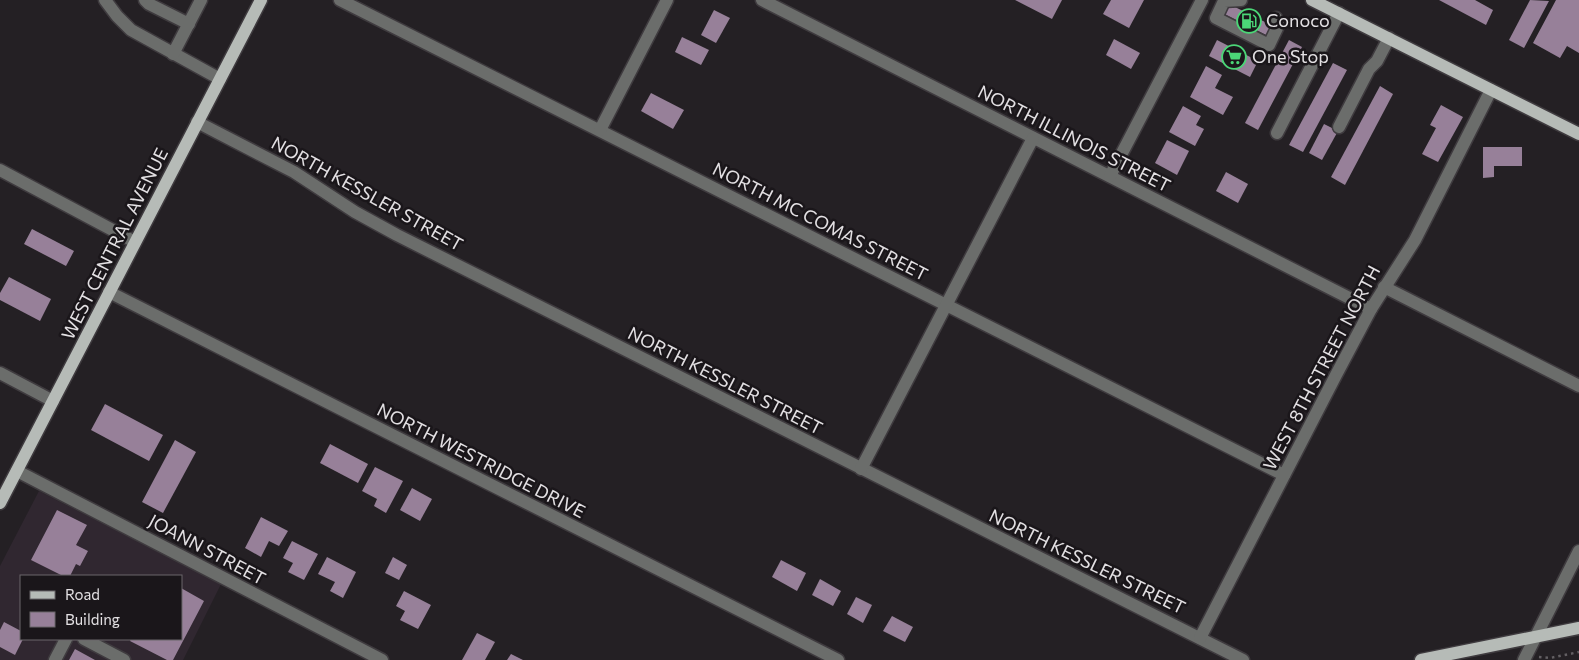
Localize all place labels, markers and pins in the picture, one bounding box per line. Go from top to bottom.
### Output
fuel station icon: Conoco [1236,8,1262,34]
place label: Conoco [1266,9,1330,31]
supermarket icon: One Stop [1221,44,1247,70]
place label: One Stop [1252,45,1329,67]

